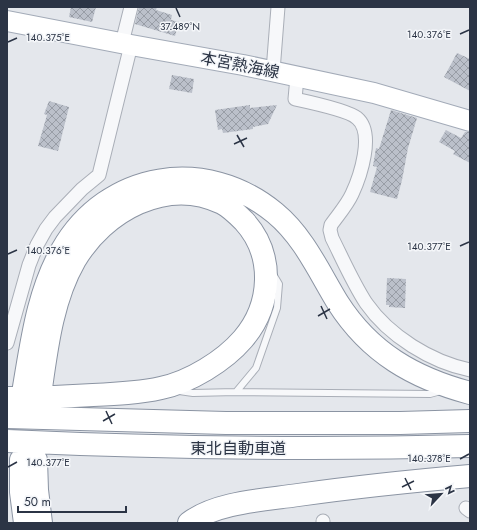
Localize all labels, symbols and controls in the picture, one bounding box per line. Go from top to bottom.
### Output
text: 37.489°N [160,19,200,34]
text: 140.376°E [407,27,451,42]
text: 140.375°E [26,30,70,45]
street label: 本宮熱海線 [199,46,281,84]
text: 140.377°E [407,239,451,254]
text: 140.376°E [26,243,70,258]
street label: 東北自動車道 [190,437,286,460]
text: 140.378°E [407,451,451,466]
text: 140.377°E [26,455,70,470]
north arrow [421,474,461,514]
text: N [441,482,459,497]
scale bar [18,488,126,514]
text: 50 m [24,493,51,511]

